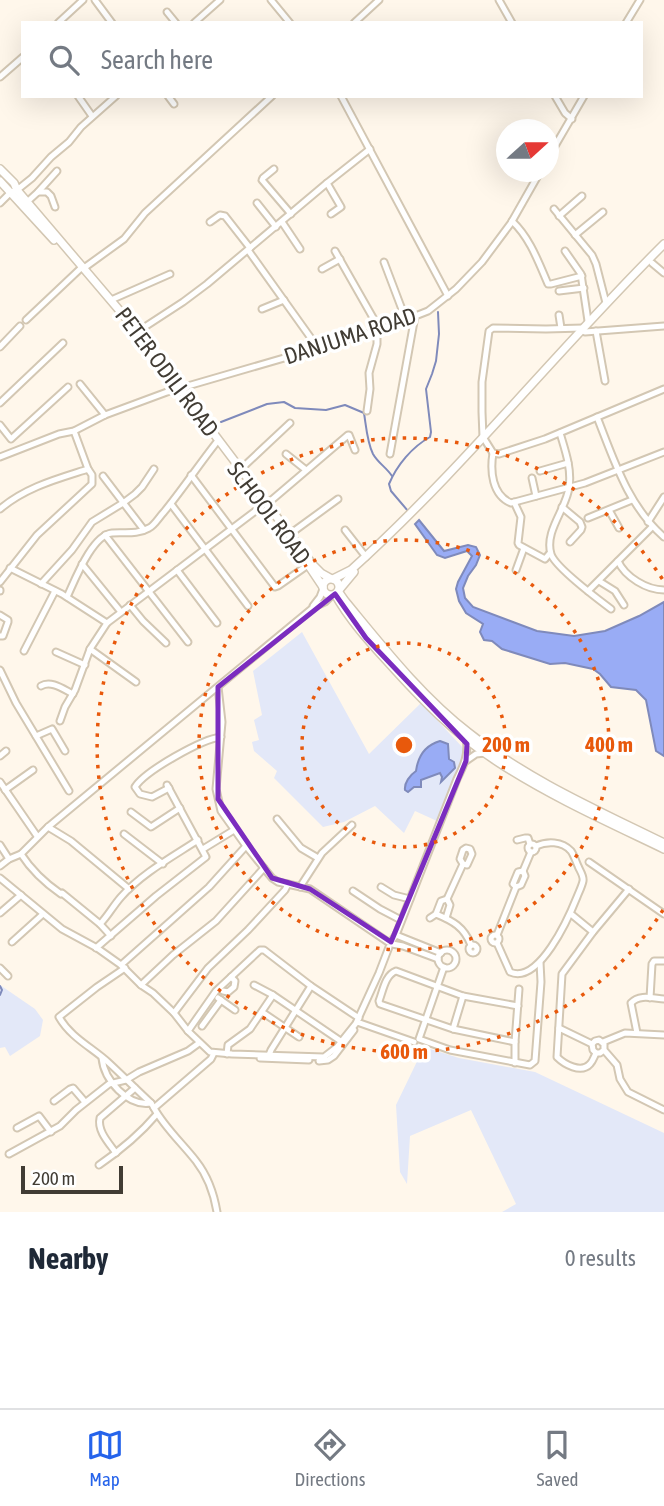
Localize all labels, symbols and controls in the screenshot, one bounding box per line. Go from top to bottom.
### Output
search box [21,21,643,98]
icon: search [45,41,83,79]
text: Search here [101,45,213,75]
north arrow [496,119,559,182]
street label: PETER ODILI ROAD [110,302,224,442]
street label: DANJUMA ROAD [281,302,419,370]
street label: SCHOOL ROAD [222,457,316,569]
text: 200 m [482,732,530,756]
text: 400 m [584,732,633,756]
centre of rings [392,733,416,757]
text: 600 m [380,1039,428,1063]
scale bar [21,1163,122,1195]
text: 200 m [32,1167,75,1189]
text: Nearby [28,1241,108,1275]
text: 0 results [565,1245,636,1271]
tab: Map [86,1426,124,1490]
tab: Directions [295,1426,365,1490]
tab: Saved [536,1426,578,1490]

